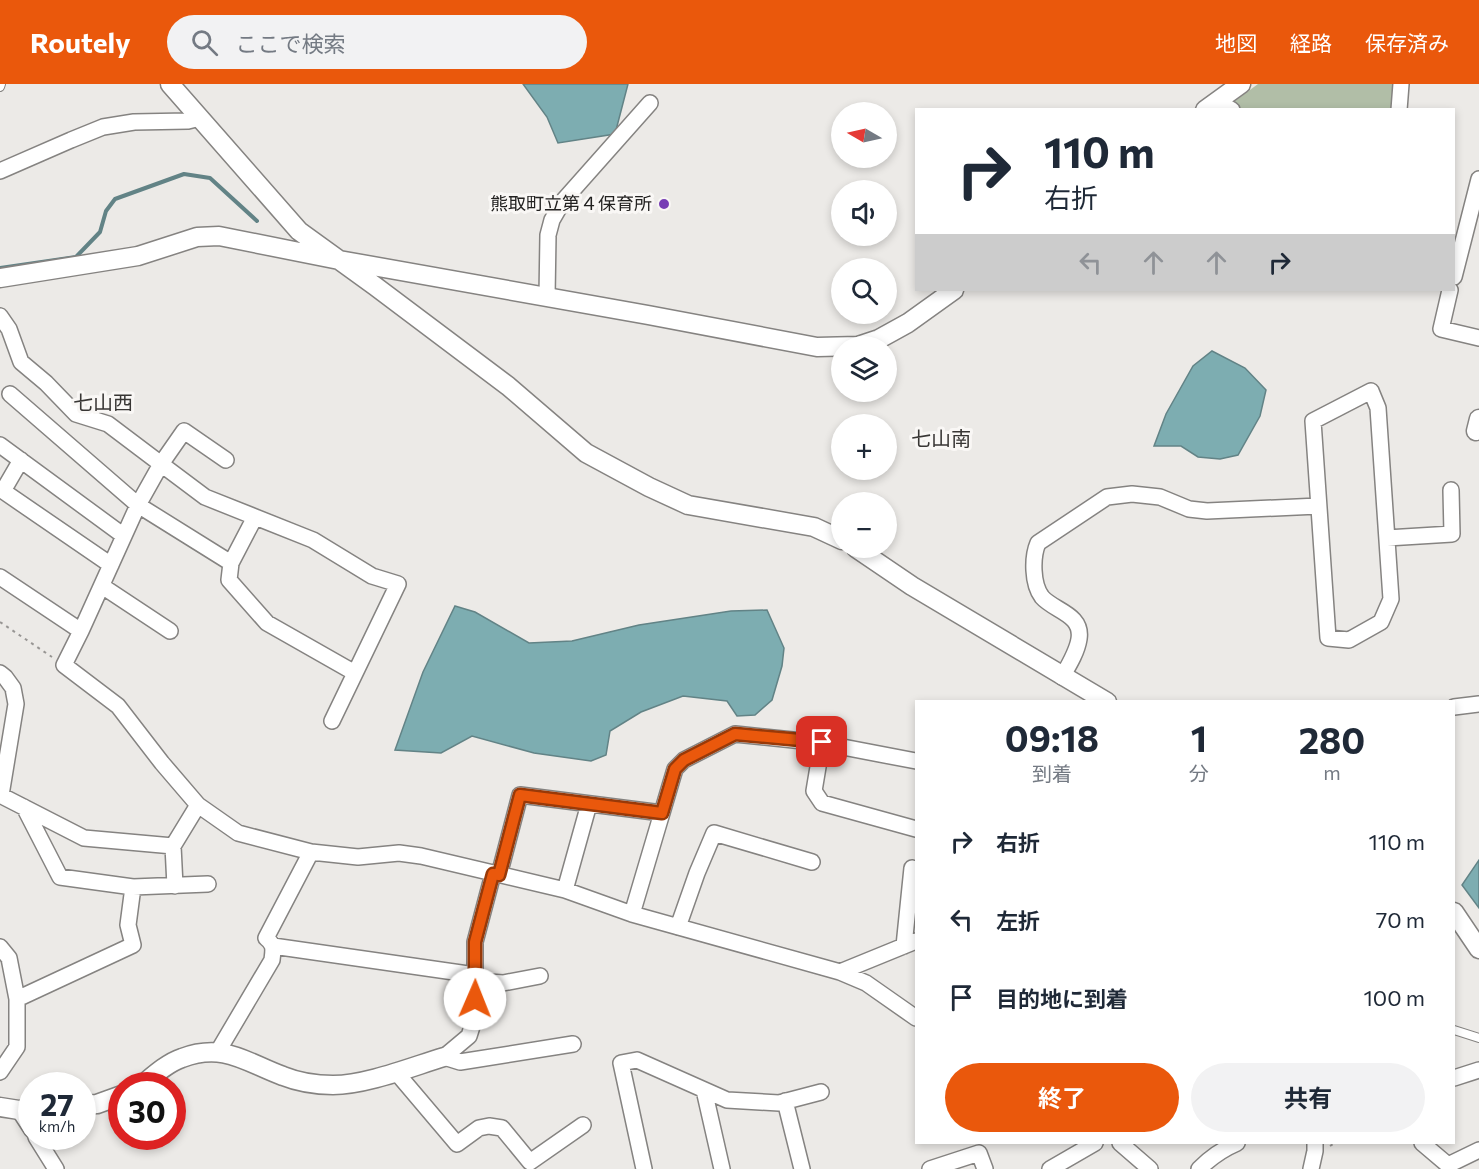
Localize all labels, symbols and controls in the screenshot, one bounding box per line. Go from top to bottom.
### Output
search box [167,15,587,69]
text: Routely [30,25,131,59]
icon: search [188,26,221,59]
text: ここで検索 [236,30,346,57]
text: 地図 [1215,30,1257,55]
text: 経路 [1290,30,1332,55]
text: 保存済み [1365,30,1449,55]
north arrow [831,102,897,168]
map controls [831,102,897,558]
text: 110 m [1044,125,1155,177]
icon: right [945,132,1023,210]
button: sound [831,180,897,246]
text: 右折 [1044,181,1098,214]
place label: 熊取町立第４保育所 [490,192,652,214]
marker: 熊取町立第４保育所 [657,197,671,211]
icon: left [1074,246,1107,279]
icon: ahead [1137,246,1170,279]
icon: ahead [1200,246,1233,279]
icon: right [1263,246,1296,279]
button: search [831,258,897,324]
button: layers [831,336,897,402]
district label: 七山西 [73,390,133,414]
button: + [831,414,897,480]
district label: 七山南 [911,426,971,450]
button: − [831,492,897,558]
text: 09:18 [1005,715,1099,759]
text: 1 [1191,715,1207,759]
pin [796,716,847,767]
text: 280 [1299,717,1365,761]
icon: arrive [805,725,838,758]
text: m [1323,760,1341,784]
text: 到着 [1032,761,1072,785]
text: 分 [1189,761,1209,785]
icon: right [945,825,978,858]
text: 110 m [1368,828,1425,855]
text: 右折 [996,829,1040,856]
icon: left [945,903,978,936]
text: 70 m [1376,906,1425,933]
text: 左折 [996,907,1040,934]
position arrow [443,967,507,1031]
icon: arrive [945,981,978,1014]
text: 100 m [1363,984,1425,1011]
text: 目的地に到着 [996,985,1128,1012]
button: 終了 [945,1063,1179,1132]
button: 共有 [1191,1063,1425,1132]
speed limit sign: 30 [108,1072,186,1150]
text: 27 [40,1085,74,1122]
text: km/h [39,1117,75,1135]

